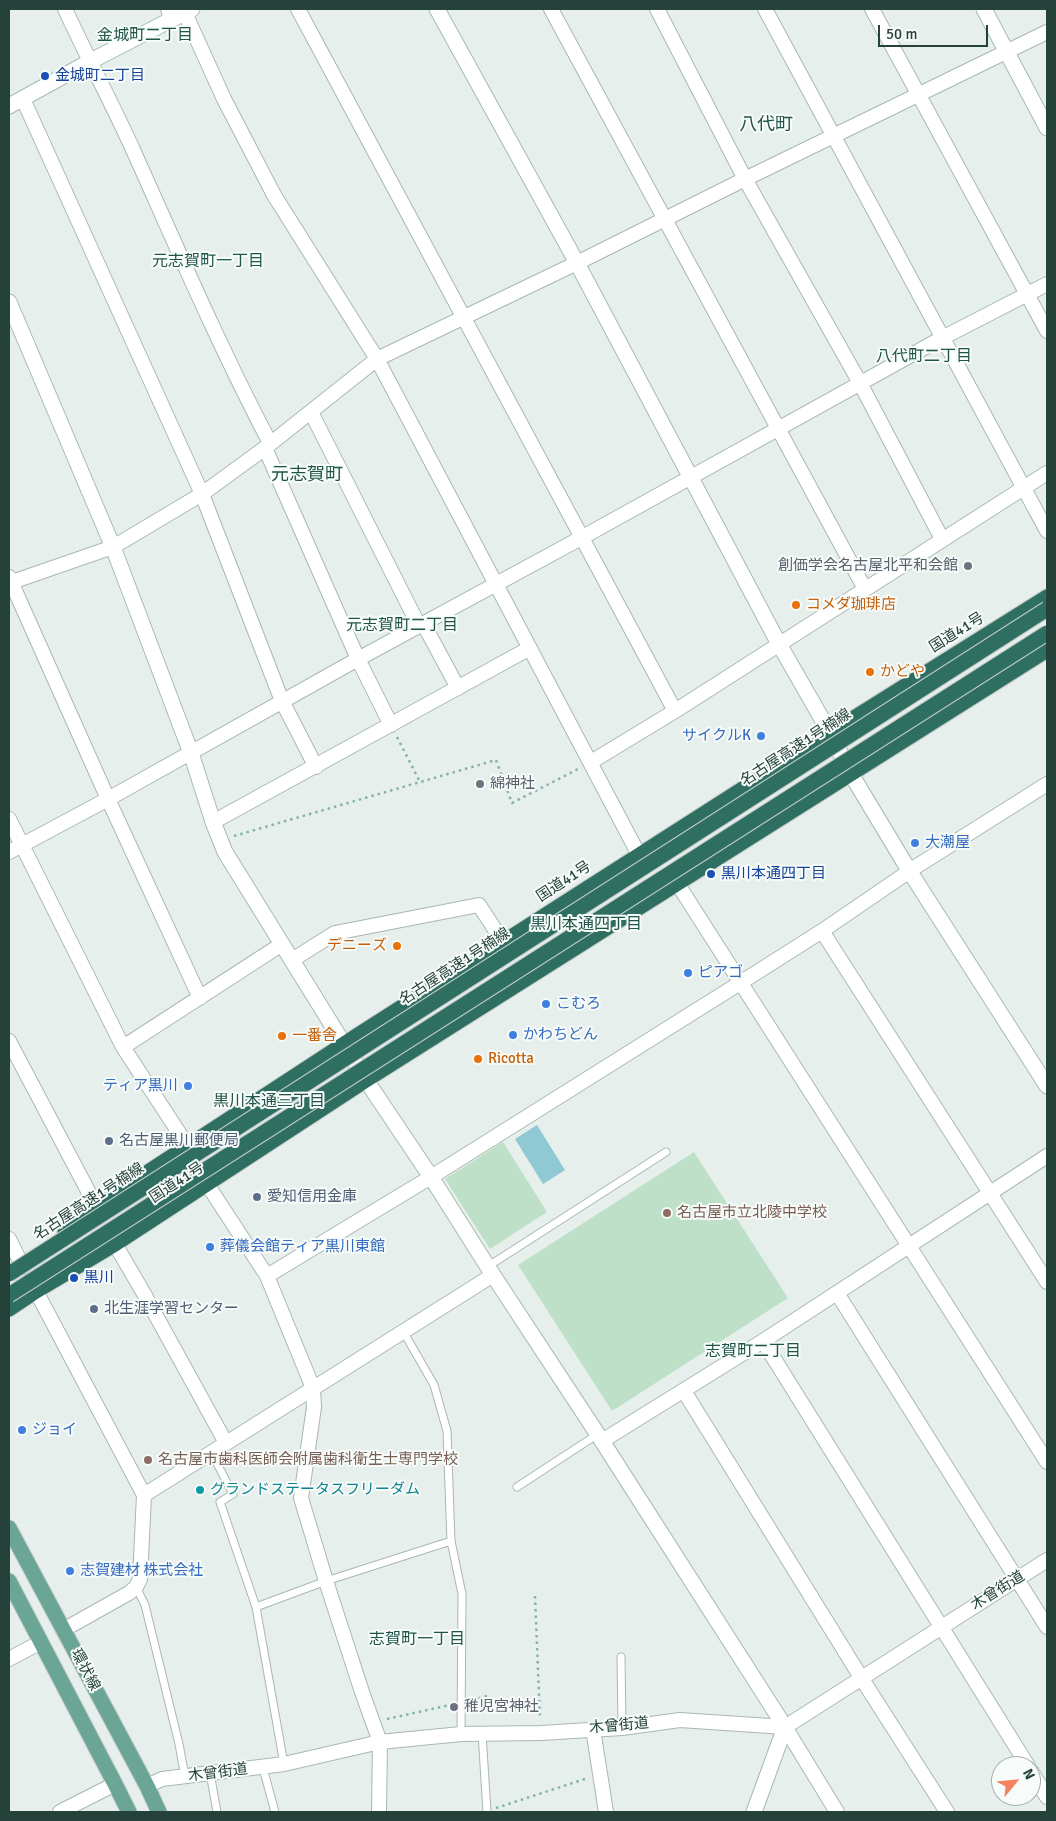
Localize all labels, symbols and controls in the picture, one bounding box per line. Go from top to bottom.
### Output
scale bar [881,15,991,47]
text: 50 m [886,25,917,43]
district label: 金城町二丁目 [97,26,193,46]
place label: 金城町二丁目 [55,67,145,85]
marker: 金城町二丁目 [39,70,51,82]
district label: 八代町 [739,114,793,136]
district label: 元志賀町一丁目 [152,252,264,272]
district label: 八代町二丁目 [876,347,972,367]
district label: 元志賀町 [271,464,343,486]
place label: 創価学会名古屋北平和会館 [778,557,958,575]
marker: 創価学会名古屋北平和会館 [962,560,974,572]
place label: コメダ珈琲店 [806,596,896,614]
marker: コメダ珈琲店 [790,599,802,611]
street label: 国道41号 [926,609,988,657]
district label: 元志賀町二丁目 [346,616,458,636]
place label: かどや [880,663,925,681]
marker: かどや [864,666,876,678]
street label: 名古屋高速1号楠線 [737,706,855,790]
place label: サイクルK [682,727,751,745]
marker: サイクルK [755,730,767,742]
place label: 綿神社 [490,775,535,793]
marker: 綿神社 [474,778,486,790]
place label: 大潮屋 [925,834,970,852]
marker: 大潮屋 [909,837,921,849]
street label: 国道41号 [533,858,595,906]
place label: 黒川本通四丁目 [721,865,826,883]
marker: 黒川本通四丁目 [705,868,717,880]
district label: 黒川本通四丁目 [530,915,642,935]
street label: 名古屋高速1号楠線 [396,925,514,1009]
place label: デニーズ [327,937,387,955]
marker: デニーズ [391,940,403,952]
place label: ピアゴ [698,964,743,982]
marker: ピアゴ [682,967,694,979]
place label: こむろ [556,995,601,1013]
marker: こむろ [540,998,552,1010]
place label: かわちどん [523,1026,598,1044]
place label: 一番舎 [292,1027,337,1045]
marker: かわちどん [507,1029,519,1041]
marker: 一番舎 [276,1030,288,1042]
place label: Ricotta [488,1050,534,1068]
marker: Ricotta [472,1053,484,1065]
place label: ティア黒川 [103,1077,178,1095]
marker: ティア黒川 [182,1080,194,1092]
district label: 黒川本通三丁目 [213,1092,325,1112]
place label: 名古屋黒川郵便局 [119,1132,239,1150]
marker: 名古屋黒川郵便局 [103,1135,115,1147]
street label: 国道41号 [146,1159,208,1207]
street label: 名古屋高速1号楠線 [30,1160,148,1244]
place label: 愛知信用金庫 [267,1188,357,1206]
marker: 愛知信用金庫 [251,1191,263,1203]
place label: 名古屋市立北陵中学校 [677,1204,827,1222]
marker: 名古屋市立北陵中学校 [661,1207,673,1219]
place label: 葬儀会館ティア黒川東館 [220,1238,385,1256]
marker: 葬儀会館ティア黒川東館 [204,1241,216,1253]
place label: 黒川 [84,1269,114,1287]
marker: 黒川 [68,1272,80,1284]
place label: 北生涯学習センター [104,1300,239,1318]
marker: 北生涯学習センター [88,1303,100,1315]
district label: 志賀町二丁目 [705,1342,801,1362]
place label: ジョイ [32,1421,77,1439]
marker: ジョイ [16,1424,28,1436]
place label: 名古屋市歯科医師会附属歯科衛生士専門学校 [158,1451,458,1469]
marker: 名古屋市歯科医師会附属歯科衛生士専門学校 [142,1454,154,1466]
place label: グランドステータスフリーダム [210,1481,420,1499]
marker: グランドステータスフリーダム [194,1484,206,1496]
place label: 志賀建材 株式会社 [80,1562,203,1580]
marker: 志賀建材 株式会社 [64,1565,76,1577]
street label: 木曾街道 [968,1567,1028,1615]
district label: 志賀町一丁目 [369,1630,465,1650]
street label: 環状線 [66,1646,104,1694]
place label: 稚児宮神社 [464,1698,539,1716]
marker: 稚児宮神社 [448,1701,460,1713]
street label: 木曾街道 [588,1714,650,1738]
north arrow [991,1756,1041,1806]
street label: 木曾街道 [187,1760,249,1786]
text: N [1019,1766,1039,1782]

